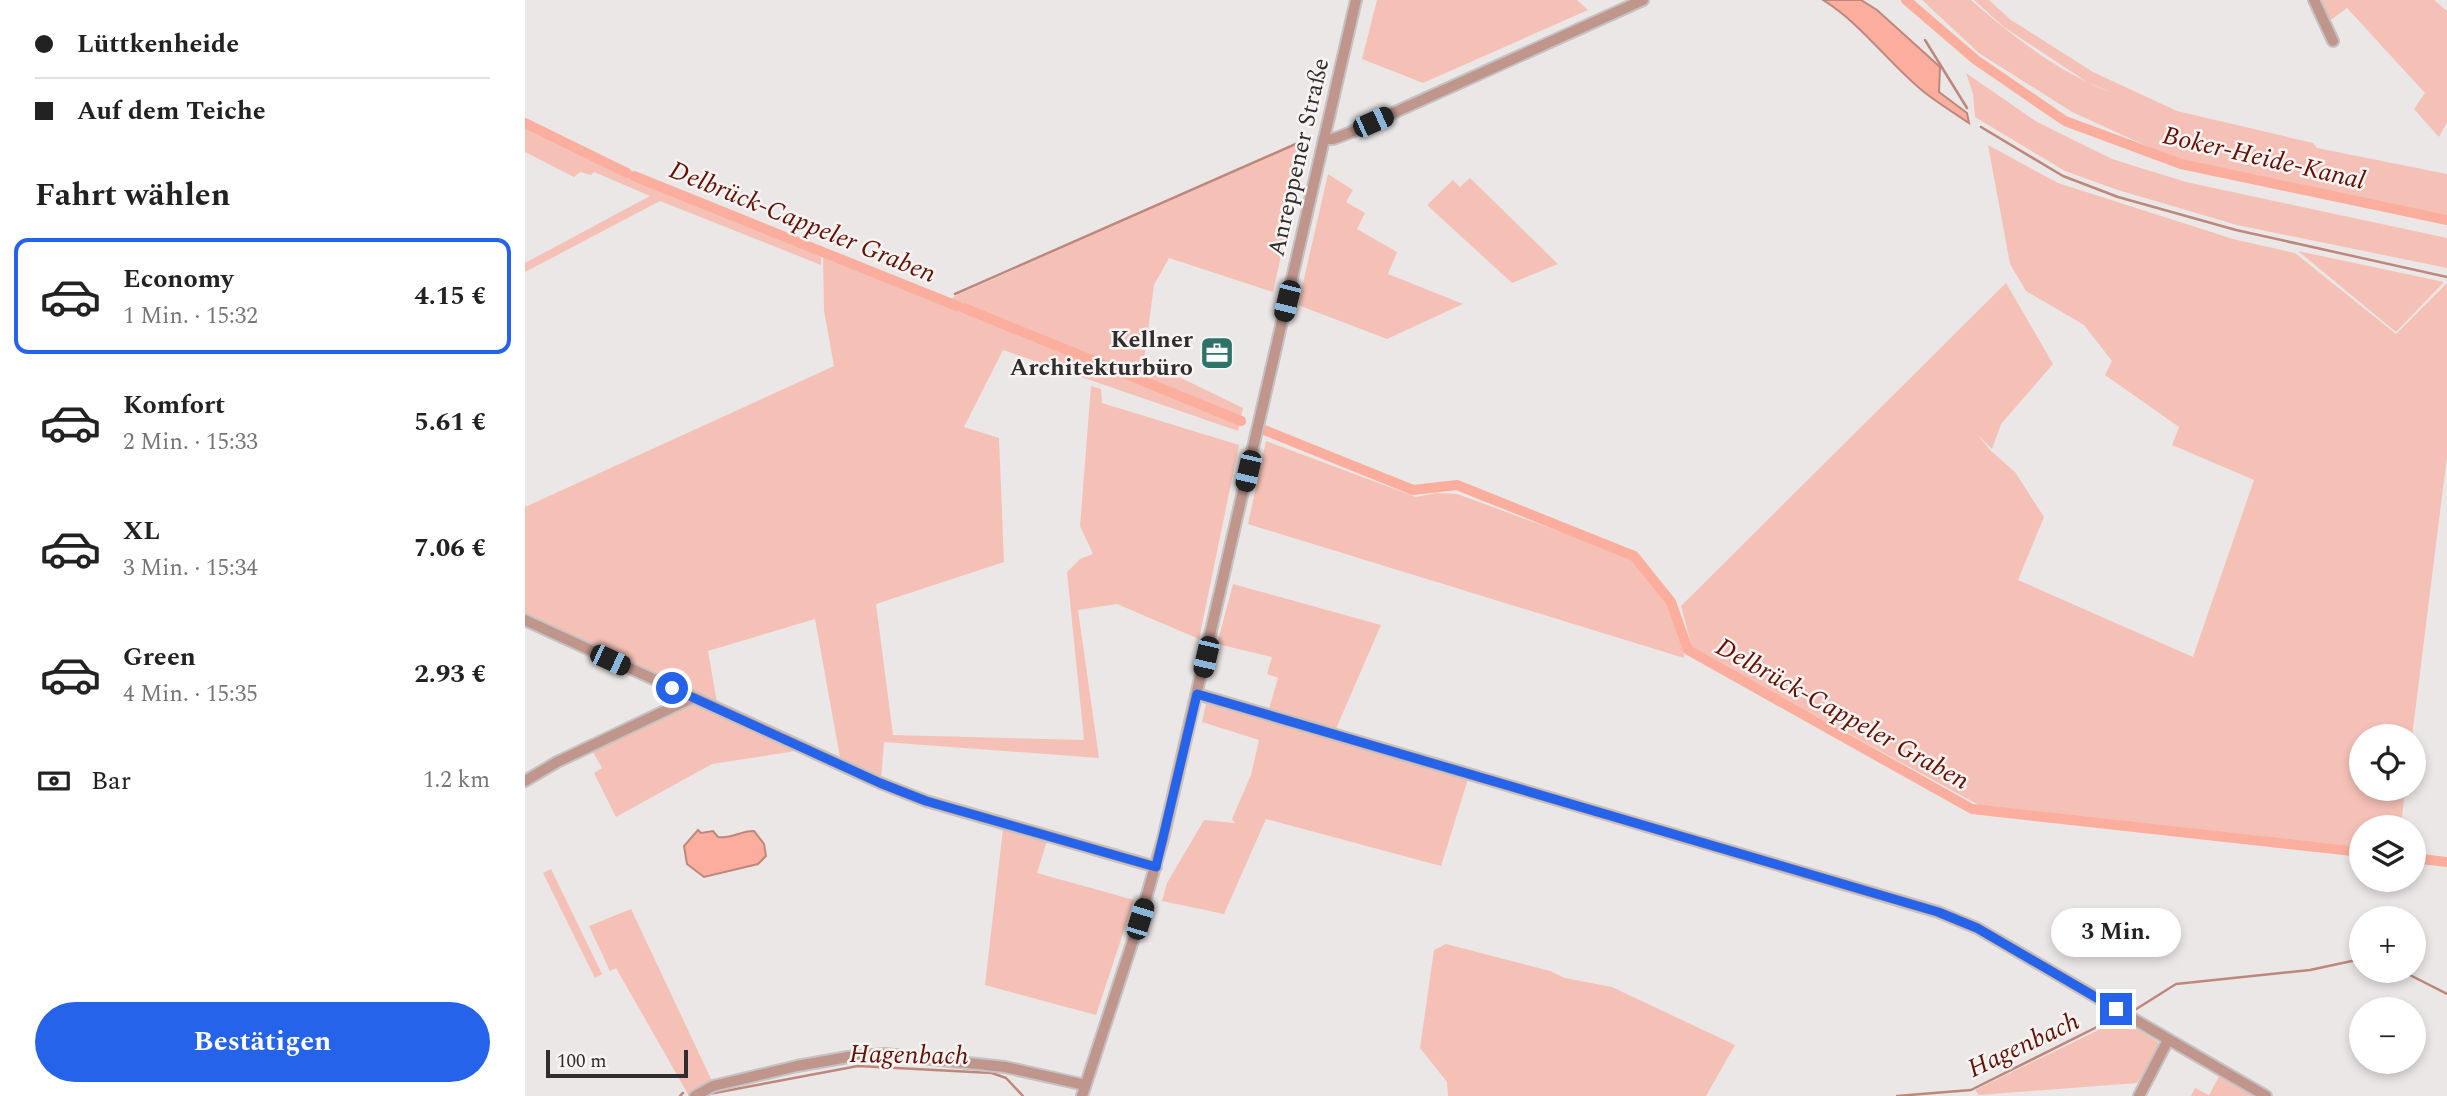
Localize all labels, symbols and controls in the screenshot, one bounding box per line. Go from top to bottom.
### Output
text: Lüttkenheide [77,24,239,64]
street label: Anreppener Straße [1259,55,1339,260]
text: Auf dem Teiche [77,91,266,131]
car [1350,104,1397,140]
water label: Boker-Heide-Kanal [2159,115,2369,201]
water label: Delbrück-Cappeler Graben [663,150,942,294]
text: Fahrt wählen [35,171,230,220]
text: Economy [123,259,233,299]
icon: car [39,265,102,328]
text: 4.15 € [414,276,486,316]
car [1272,278,1303,324]
text: 1 Min. · 15:32 [123,299,258,334]
place label: Kellner Architekturbüro [1010,322,1194,386]
office icon: Kellner Architekturbüro [1198,334,1236,372]
text: Komfort [123,385,225,425]
icon: car [39,391,102,454]
text: 5.61 € [414,402,486,442]
text: 2 Min. · 15:33 [123,425,258,460]
car [1234,448,1263,494]
text: XL [123,511,160,551]
icon: car [39,517,102,580]
text: 7.06 € [414,528,486,568]
text: 3 Min. · 15:34 [123,551,258,586]
water label: Delbrück-Cappeler Graben [1708,627,1977,801]
car [1192,634,1221,680]
text: Green [123,637,196,677]
car [587,642,634,678]
icon: car [39,643,102,706]
text: 2.93 € [414,654,486,694]
route start [656,672,688,704]
text: 4 Min. · 15:35 [123,677,258,712]
map controls [2349,724,2426,1074]
button: locate [2349,724,2426,801]
text: Bar [91,761,131,801]
icon: cash [35,762,73,800]
text: 1.2 km [423,763,490,798]
button: layers [2349,815,2426,892]
car [1124,896,1157,942]
button: + [2349,906,2426,983]
callout: 3 Min. [2051,908,2181,956]
text: 3 Min. [2081,915,2151,950]
route end [2100,993,2132,1025]
button: − [2349,997,2426,1074]
button: Bestätigen [35,1002,490,1082]
water label: Hagenbach [1961,1002,2086,1088]
water label: Hagenbach [849,1034,969,1076]
scale bar [546,1047,688,1079]
text: 100 m [557,1047,607,1076]

